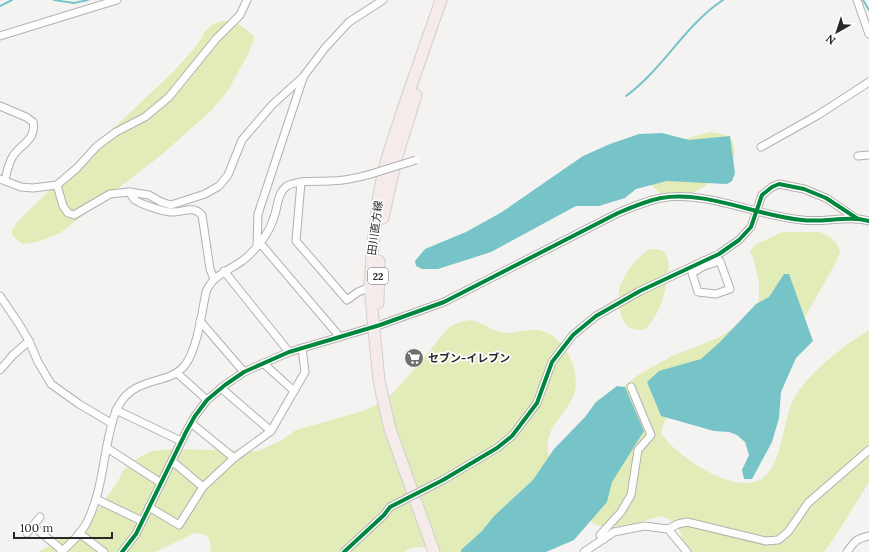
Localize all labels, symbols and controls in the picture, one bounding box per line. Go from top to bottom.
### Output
north arrow [817,12,857,52]
text: N [823,31,838,48]
street label: 田川直方線 [365,200,385,256]
road number: 22 [368,268,388,284]
supermarket icon: セブン-イレブン [403,347,425,369]
place label: セブン-イレブン [428,351,510,365]
scale bar [14,514,112,540]
text: 100 m [20,520,53,535]

